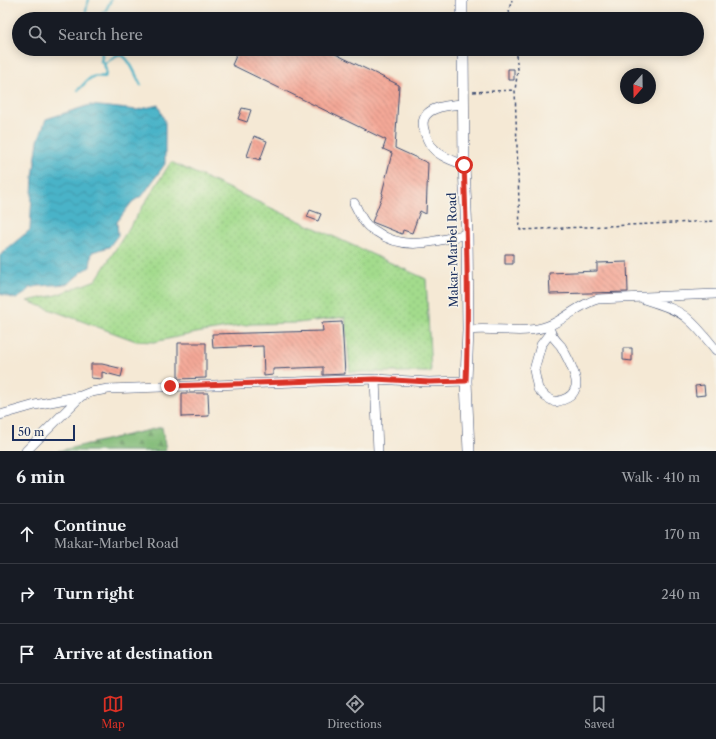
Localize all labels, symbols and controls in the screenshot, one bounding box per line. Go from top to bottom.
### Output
search box [12,12,704,56]
icon: search [26,23,48,45]
text: Search here [58,25,143,44]
north arrow [620,68,656,104]
route start [455,156,473,174]
street label: Makar-Marbel Road [444,192,461,308]
route end [161,377,179,395]
scale bar [12,423,75,442]
text: 50 m [18,425,44,439]
text: 6 min [16,467,65,487]
text: Walk · 410 m [622,469,700,485]
text: Continue [54,516,126,535]
icon: ahead [16,523,38,545]
text: 170 m [664,526,700,542]
text: Makar-Marbel Road [54,535,179,551]
icon: right [16,583,38,605]
text: Turn right [54,584,134,603]
text: 240 m [661,586,700,602]
icon: arrive [16,643,38,665]
text: Arrive at destination [54,644,213,663]
tab: Map [101,693,125,731]
tab: Directions [327,693,382,731]
tab: Saved [584,693,615,731]

